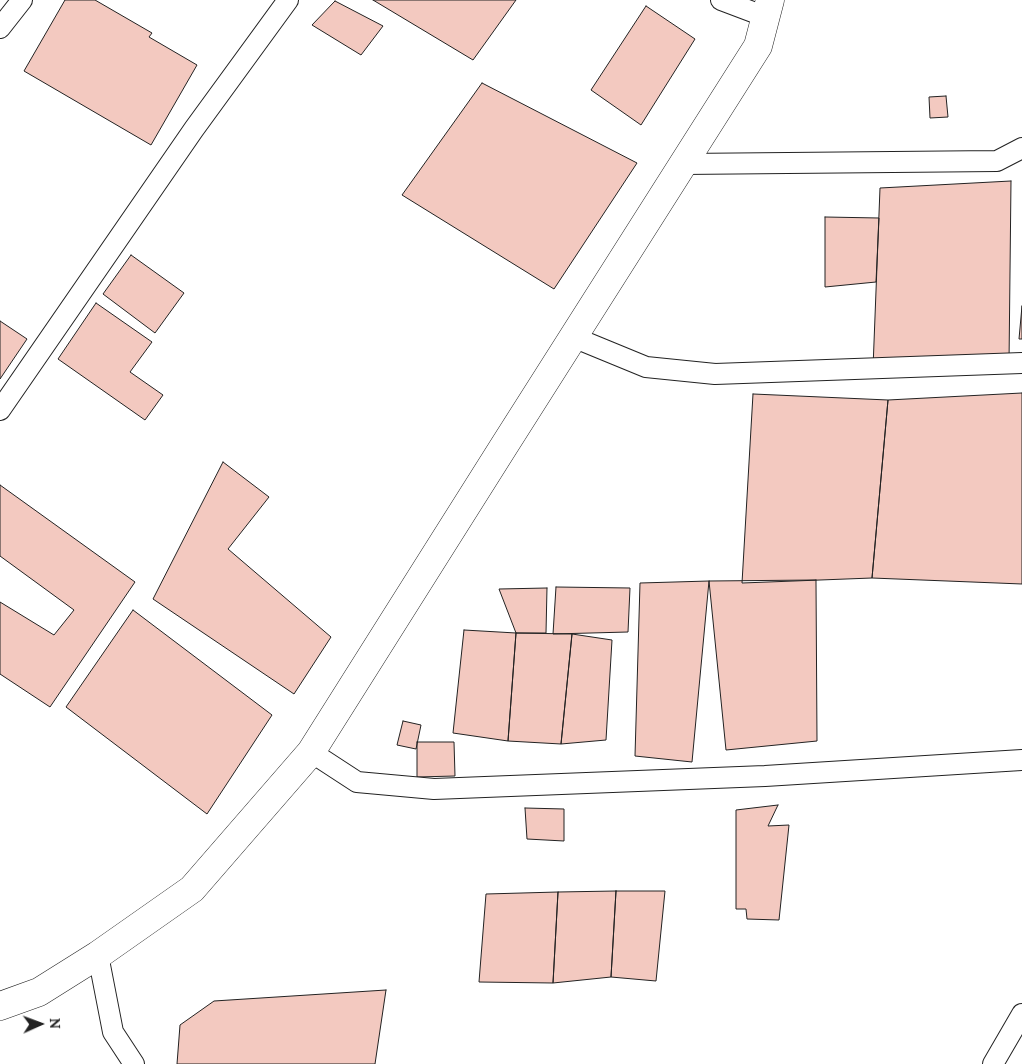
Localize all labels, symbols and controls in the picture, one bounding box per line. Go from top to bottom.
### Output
north arrow [15,999,65,1049]
text: N [46,1018,64,1029]

